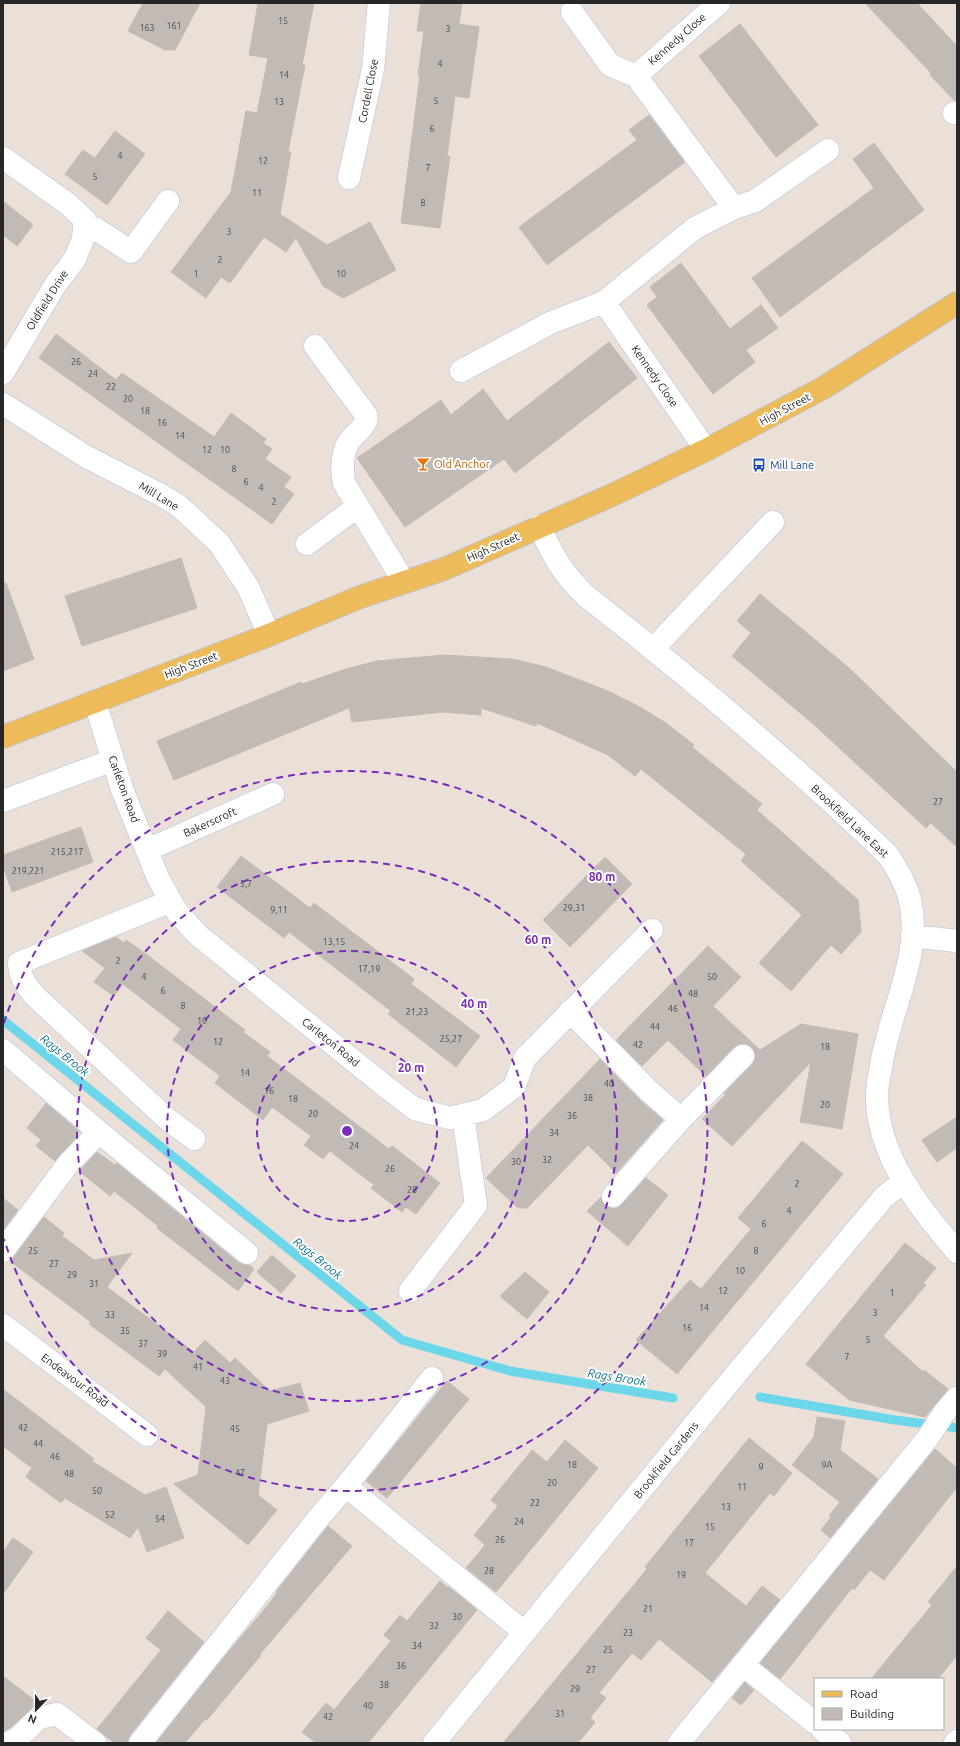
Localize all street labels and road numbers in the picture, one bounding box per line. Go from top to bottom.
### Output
street label: Kennedy Close [646,11,708,67]
street label: Cordell Close [356,58,380,124]
street label: Oldfield Drive [24,268,70,332]
street label: Kennedy Close [629,343,681,409]
street label: High Street [757,390,813,427]
street label: Mill Lane [137,479,181,513]
street label: High Street [465,530,522,564]
street label: High Street [163,649,220,681]
street label: Carleton Road [106,754,142,824]
street label: Brookfield Lane East [809,782,892,860]
street label: Bakerscroft [181,805,239,839]
street label: Carleton Road [300,1015,362,1069]
street label: Endeavour Road [39,1351,111,1409]
street label: Brookfield Gardens [631,1419,701,1501]

